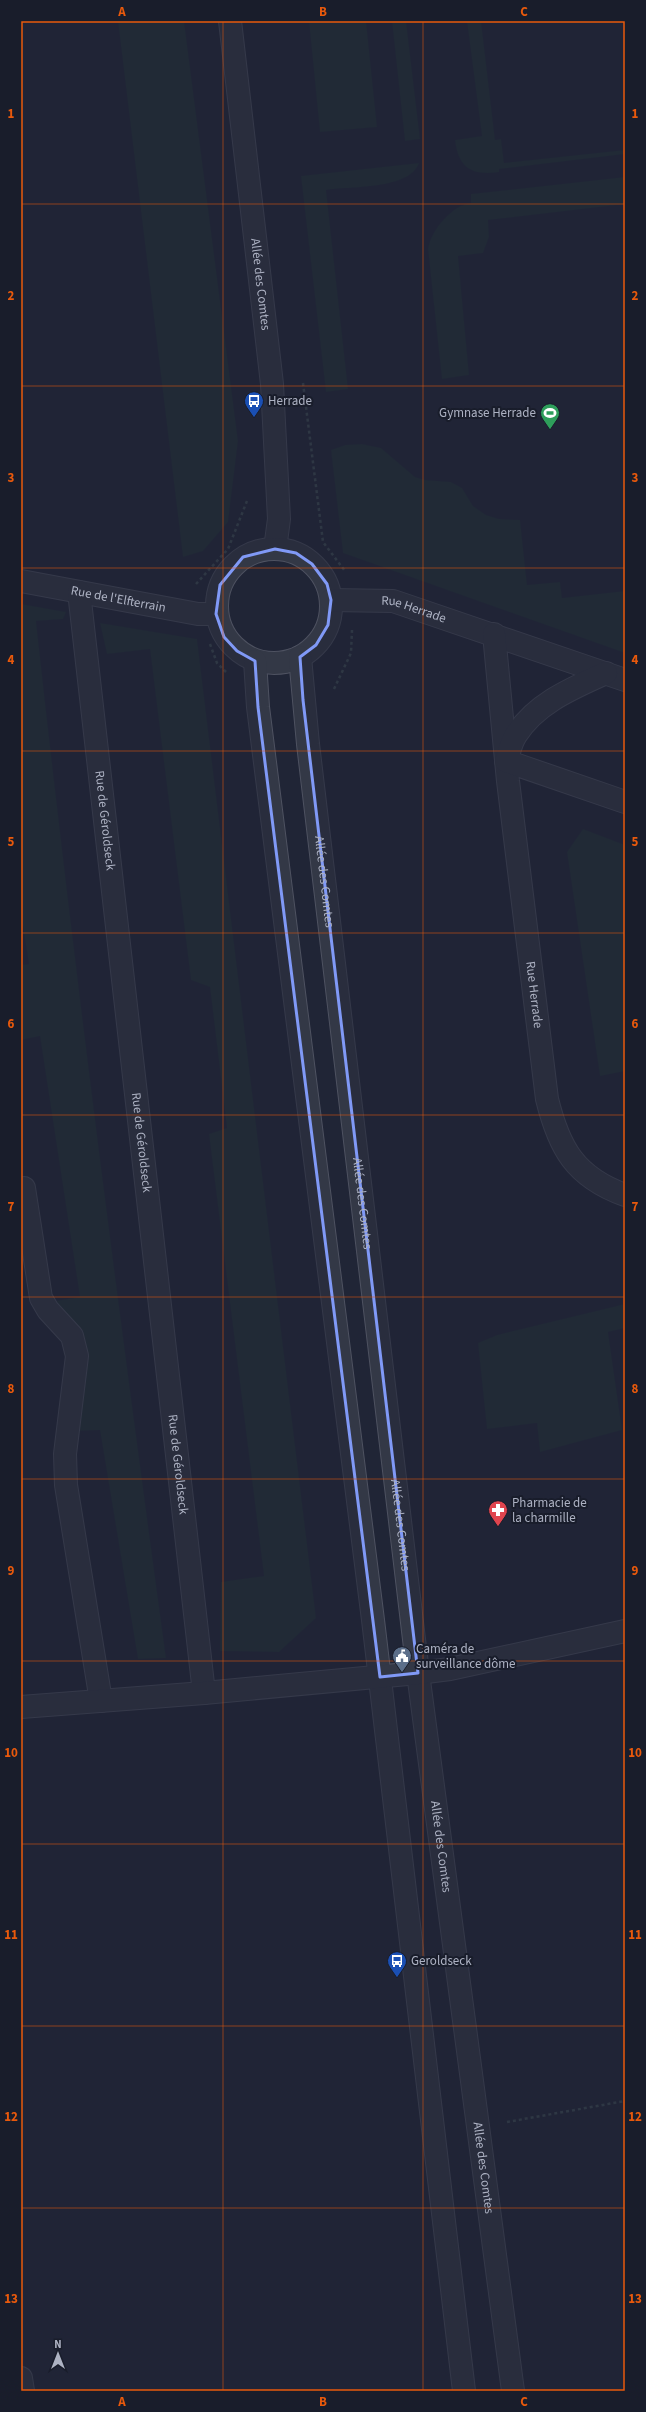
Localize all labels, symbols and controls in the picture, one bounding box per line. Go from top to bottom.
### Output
text: A [117,3,126,21]
text: B [319,3,327,21]
text: C [520,3,528,21]
text: 1 [8,105,15,123]
text: 1 [632,105,639,123]
street label: Allée des Comtes [246,237,275,332]
text: 2 [8,287,15,305]
text: 2 [632,287,639,305]
bus stop icon: Herrade [243,390,265,418]
place label: Herrade [268,392,312,410]
sports icon: Gymnase Herrade [539,402,561,430]
place label: Gymnase Herrade [439,404,536,422]
text: 3 [8,469,15,487]
text: 3 [632,469,639,487]
street label: Rue de l'Elfterrain [69,581,167,617]
street label: Rue Herrade [381,592,449,627]
text: 4 [8,651,15,669]
text: 4 [632,651,639,669]
street label: Rue de Géroldseck [90,770,120,872]
text: 5 [8,833,15,851]
text: 5 [632,833,639,851]
street label: Allée des Comtes [310,835,339,929]
street label: Rue Herrade [521,960,547,1029]
text: 6 [8,1015,15,1033]
text: 6 [632,1015,639,1033]
street label: Rue de Géroldseck [127,1091,156,1194]
street label: Allée des Comtes [348,1157,377,1251]
text: 7 [8,1198,15,1216]
text: 7 [632,1198,639,1216]
text: 8 [8,1380,15,1398]
text: 8 [632,1380,639,1398]
street label: Rue de Géroldseck [163,1413,193,1516]
street label: Allée des Comtes [386,1478,415,1573]
place label: Pharmacie de la charmille [512,1494,587,1527]
pharmacy icon: Pharmacie de la charmille [487,1499,509,1527]
text: 9 [8,1562,15,1580]
text: 9 [632,1562,639,1580]
place label: Caméra de surveillance dôme [416,1640,516,1673]
public building icon: Caméra de surveillance dôme [391,1645,413,1673]
text: 10 [4,1744,18,1762]
text: 10 [628,1744,642,1762]
street label: Allée des Comtes [426,1800,456,1894]
text: 11 [4,1926,18,1944]
text: 11 [628,1926,642,1944]
bus stop icon: Geroldseck [386,1950,408,1978]
place label: Geroldseck [411,1952,472,1970]
text: 12 [4,2108,18,2126]
text: 12 [628,2108,642,2126]
street label: Allée des Comtes [468,2121,499,2215]
text: 13 [4,2290,18,2308]
text: 13 [628,2290,642,2308]
north arrow [38,2334,78,2374]
text: N [54,2337,62,2352]
text: A [117,2393,126,2411]
text: B [319,2393,327,2411]
text: C [520,2393,528,2411]

